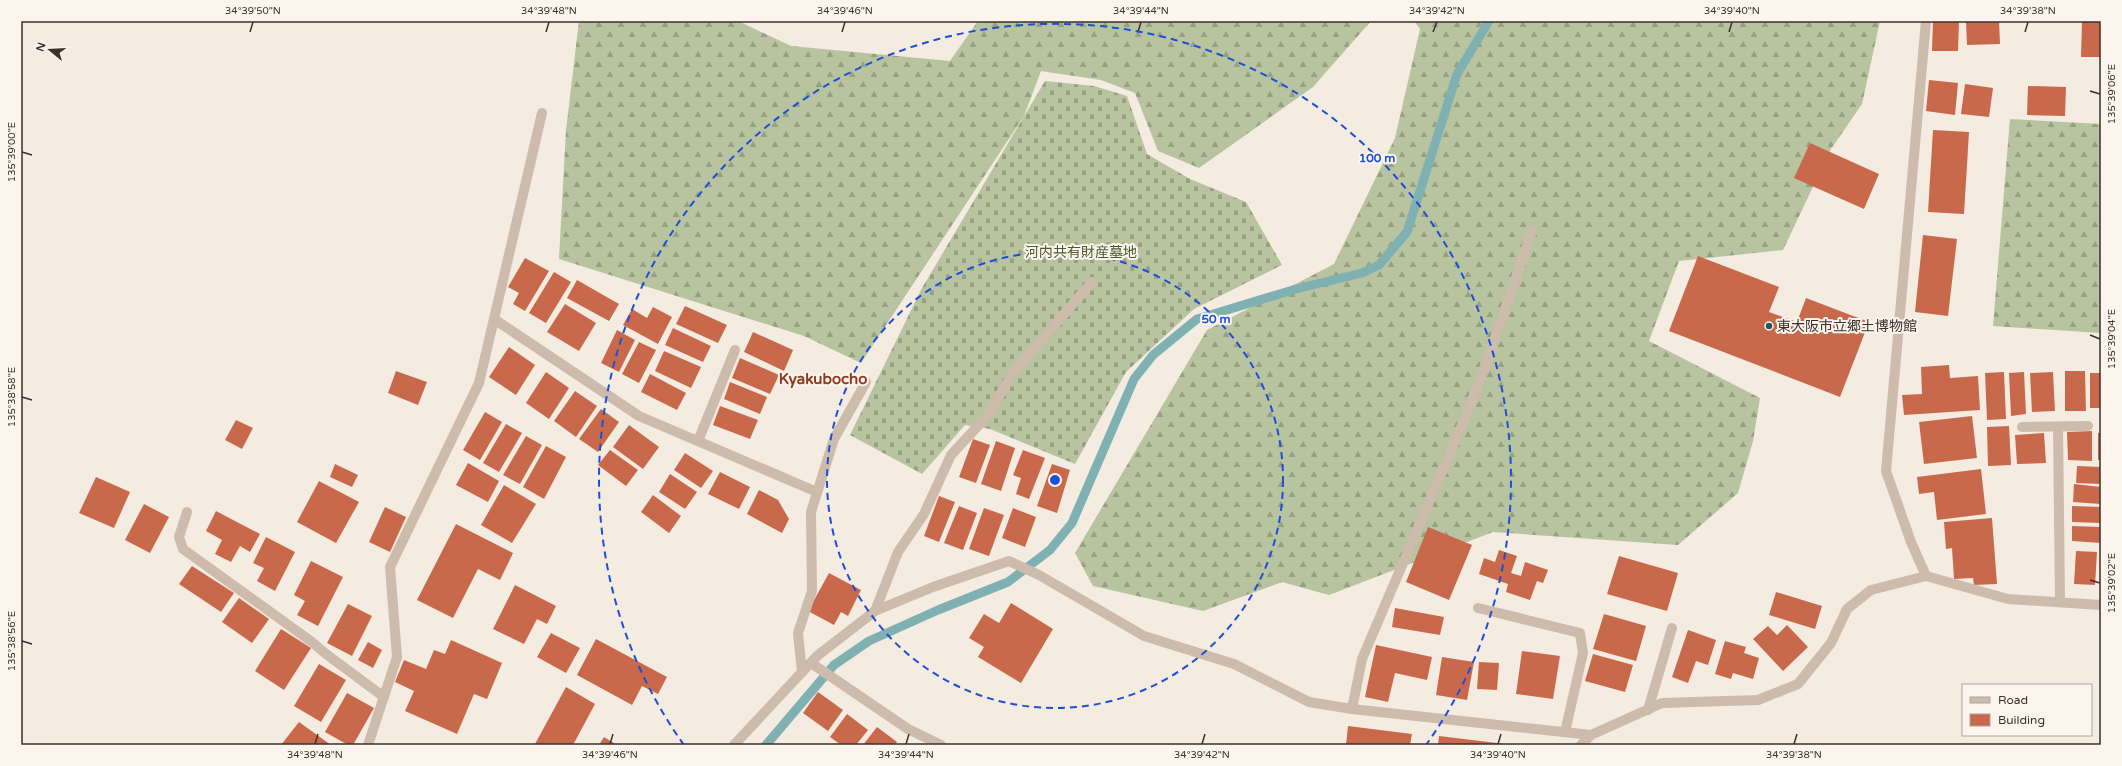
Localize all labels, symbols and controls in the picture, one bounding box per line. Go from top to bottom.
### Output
text: 34°39'50"N [225,5,281,17]
text: 34°39'48"N [521,5,577,17]
text: 34°39'46"N [817,5,873,17]
text: 34°39'44"N [1113,5,1169,17]
text: 34°39'42"N [1409,5,1465,17]
text: 34°39'40"N [1704,5,1760,17]
text: 34°39'38"N [2000,5,2056,17]
north arrow [30,30,70,70]
text: N [33,41,49,53]
text: 135°39'06"E [2106,64,2118,124]
text: 135°39'00"E [6,122,18,182]
text: 100 m [1359,151,1395,165]
park label: 河内共有財産墓地 [1025,244,1137,261]
text: 135°39'04"E [2106,309,2118,369]
text: 50 m [1201,312,1231,326]
place label: 東大阪市立郷土博物館 [1777,318,1917,335]
marker: 東大阪市立郷土博物館 [1764,321,1774,331]
text: 135°38'58"E [6,367,18,427]
district label: Kyakubocho [779,370,867,389]
centre of rings [1048,473,1062,487]
text: 135°39'02"E [2106,553,2118,613]
text: 135°38'56"E [6,611,18,671]
legend [1962,684,2092,736]
text: Road [1998,693,2028,707]
text: Building [1998,713,2045,727]
text: 34°39'48"N [287,749,343,761]
text: 34°39'46"N [582,749,638,761]
text: 34°39'44"N [878,749,934,761]
text: 34°39'42"N [1174,749,1230,761]
text: 34°39'40"N [1470,749,1526,761]
text: 34°39'38"N [1766,749,1822,761]

